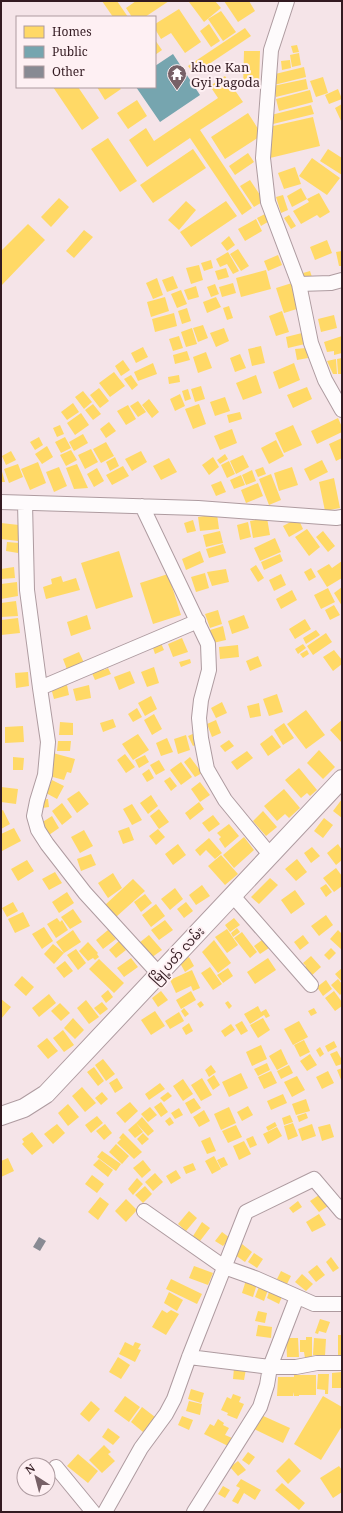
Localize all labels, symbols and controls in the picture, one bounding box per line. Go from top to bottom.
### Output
legend [16,16,156,88]
text: Homes [52,23,92,40]
text: Public [52,43,88,60]
place label: khoe Kan Gyi Pagoda [191,58,260,91]
text: Other [52,63,85,80]
temple icon: khoe Kan Gyi Pagoda [166,63,188,91]
street label: မြို့ပတ် လမ်း [146,922,210,989]
north arrow [16,1457,56,1497]
text: N [22,1460,38,1477]

